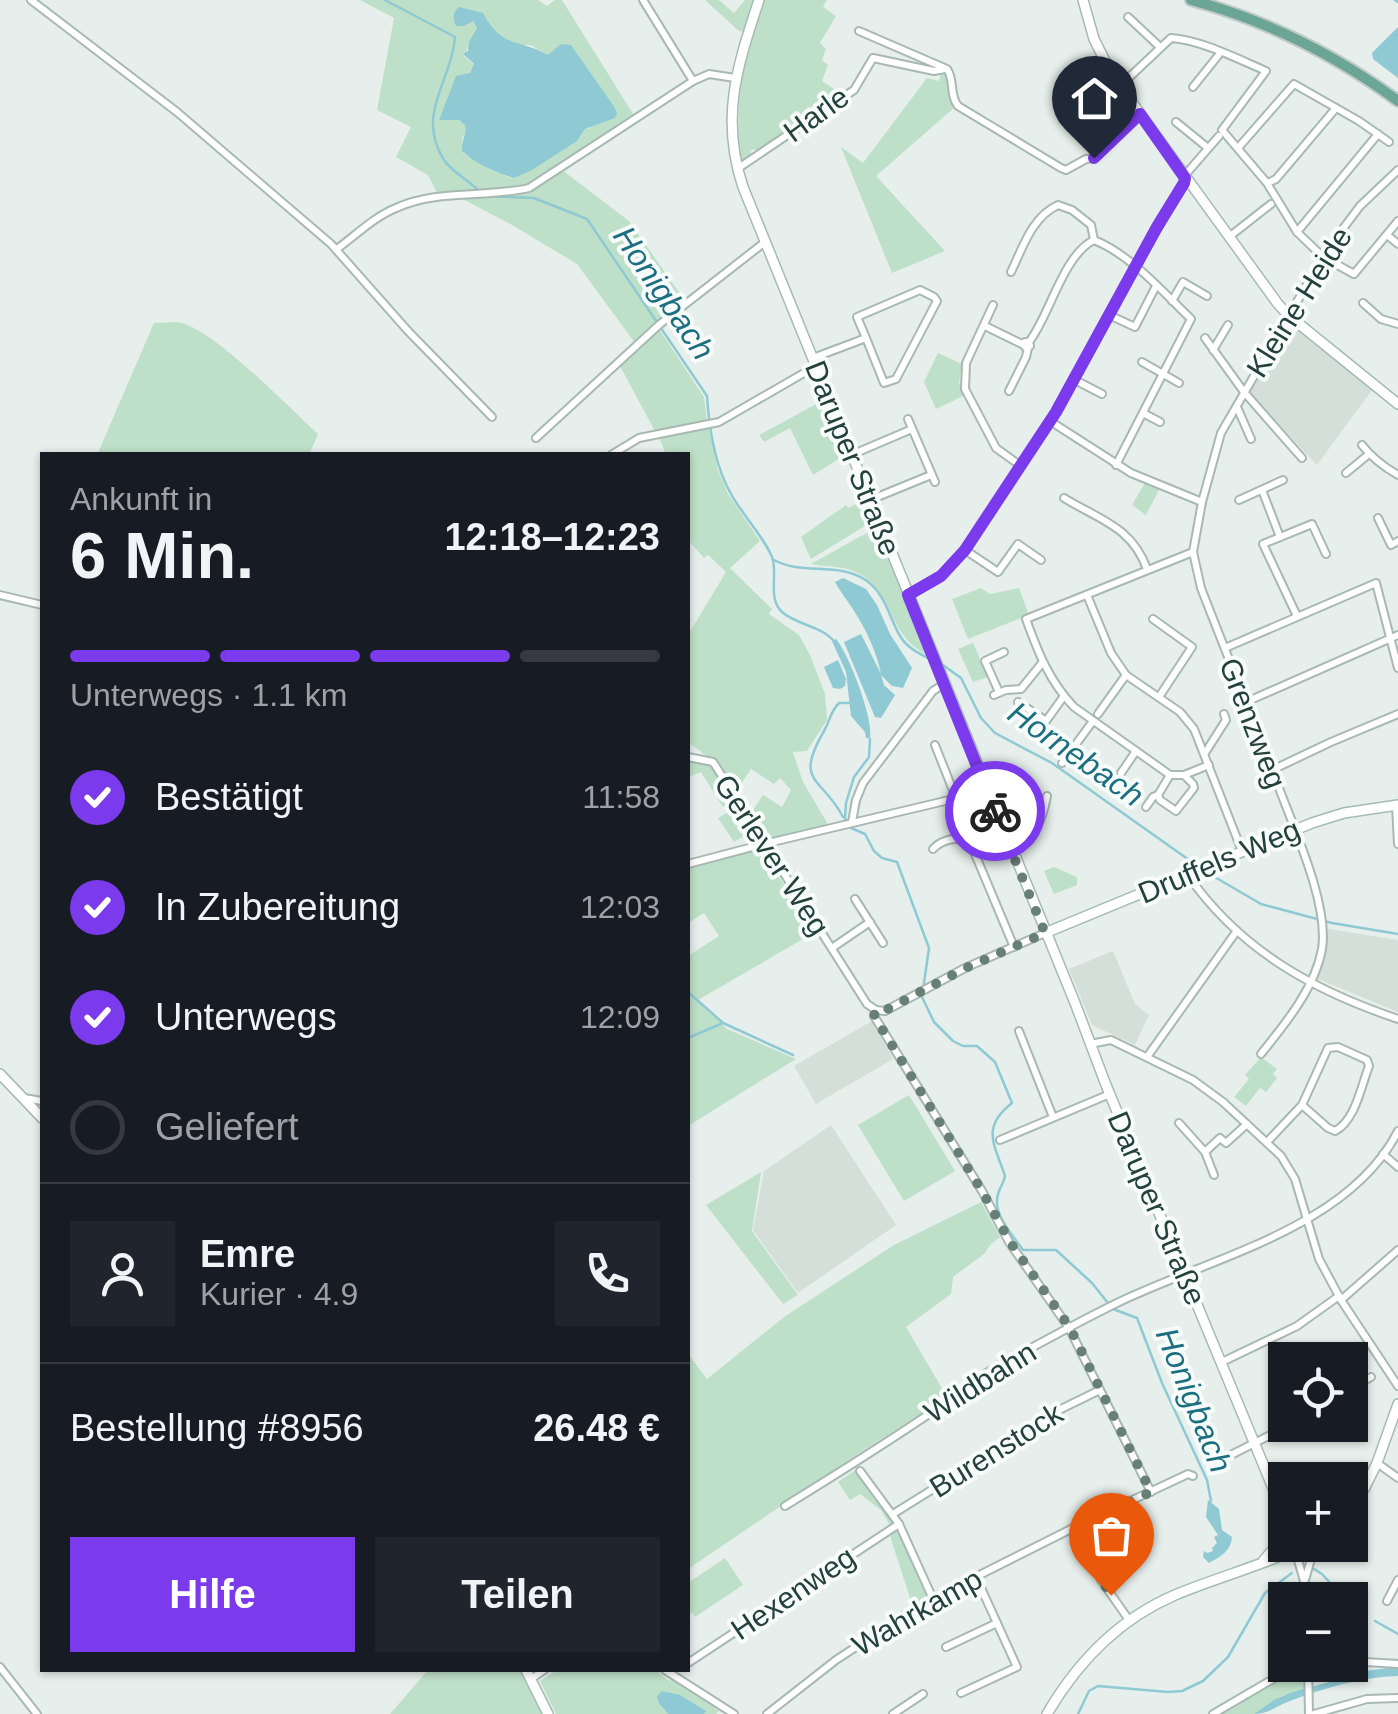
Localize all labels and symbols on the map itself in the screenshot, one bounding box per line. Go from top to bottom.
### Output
pin [1052,56,1137,159]
street label: Harle [777,80,855,148]
water label: Honigbach [606,220,722,366]
street label: Kleine Heide [1240,221,1358,383]
street label: Daruper Straße [799,356,907,560]
street label: Grenzweg [1213,653,1293,793]
water label: Hornebach [1002,694,1150,814]
courier [945,761,1045,861]
street label: Gerlever Weg [708,769,836,941]
street label: Druffels Weg [1133,812,1305,910]
street label: Daruper Straße [1101,1106,1213,1310]
water label: Honigbach [1149,1322,1239,1478]
street label: Wildbahn [918,1335,1042,1429]
street label: Burenstock [924,1396,1069,1504]
pin [1069,1493,1154,1596]
street label: Hexenweg [725,1540,861,1646]
street label: Wahrkamp [846,1562,988,1662]

